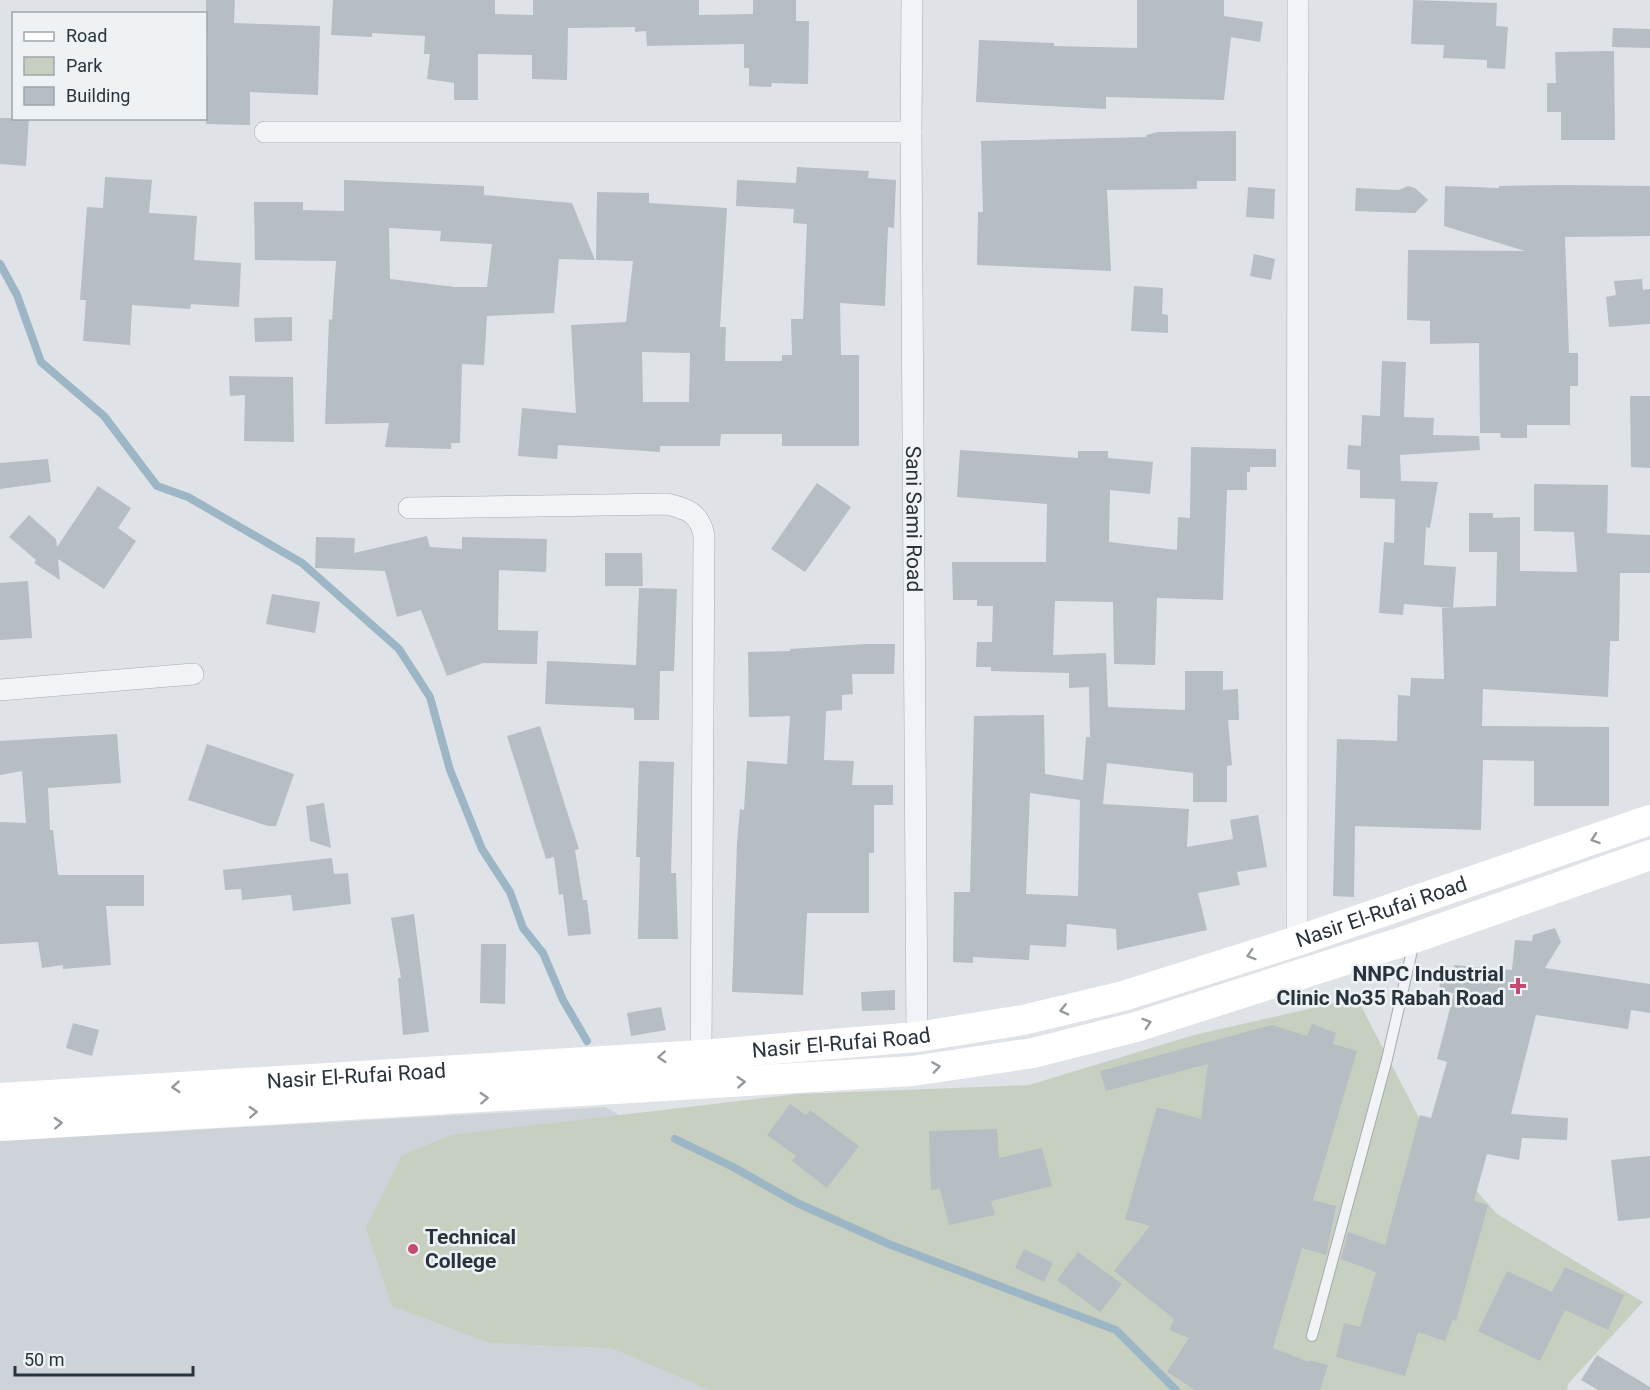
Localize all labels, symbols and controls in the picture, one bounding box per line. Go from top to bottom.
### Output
legend [12,12,207,120]
text: Road [66,25,107,46]
text: Park [66,55,103,76]
text: Building [66,85,130,106]
street label: Sani Sami Road [901,446,926,592]
one-way arrow [1590,832,1601,844]
street label: Nasir El-Rufai Road [1293,872,1470,952]
one-way arrow [1246,948,1257,960]
place label: NNPC Industrial Clinic No35 Rabah Road [1277,962,1504,1010]
marker: NNPC Industrial Clinic No35 Rabah Road [1509,977,1527,995]
one-way arrow [1059,1003,1069,1016]
one-way arrow [1141,1018,1152,1030]
street label: Nasir El-Rufai Road [751,1023,932,1063]
one-way arrow [658,1051,667,1064]
street label: Nasir El-Rufai Road [266,1059,447,1094]
one-way arrow [931,1062,940,1074]
one-way arrow [737,1076,746,1089]
one-way arrow [171,1081,180,1094]
one-way arrow [479,1092,488,1105]
one-way arrow [249,1105,258,1118]
one-way arrow [54,1116,63,1129]
place label: Technical College [425,1225,516,1273]
marker: Technical College [406,1242,420,1256]
scale bar [15,1339,194,1377]
text: 50 m [24,1349,64,1370]

